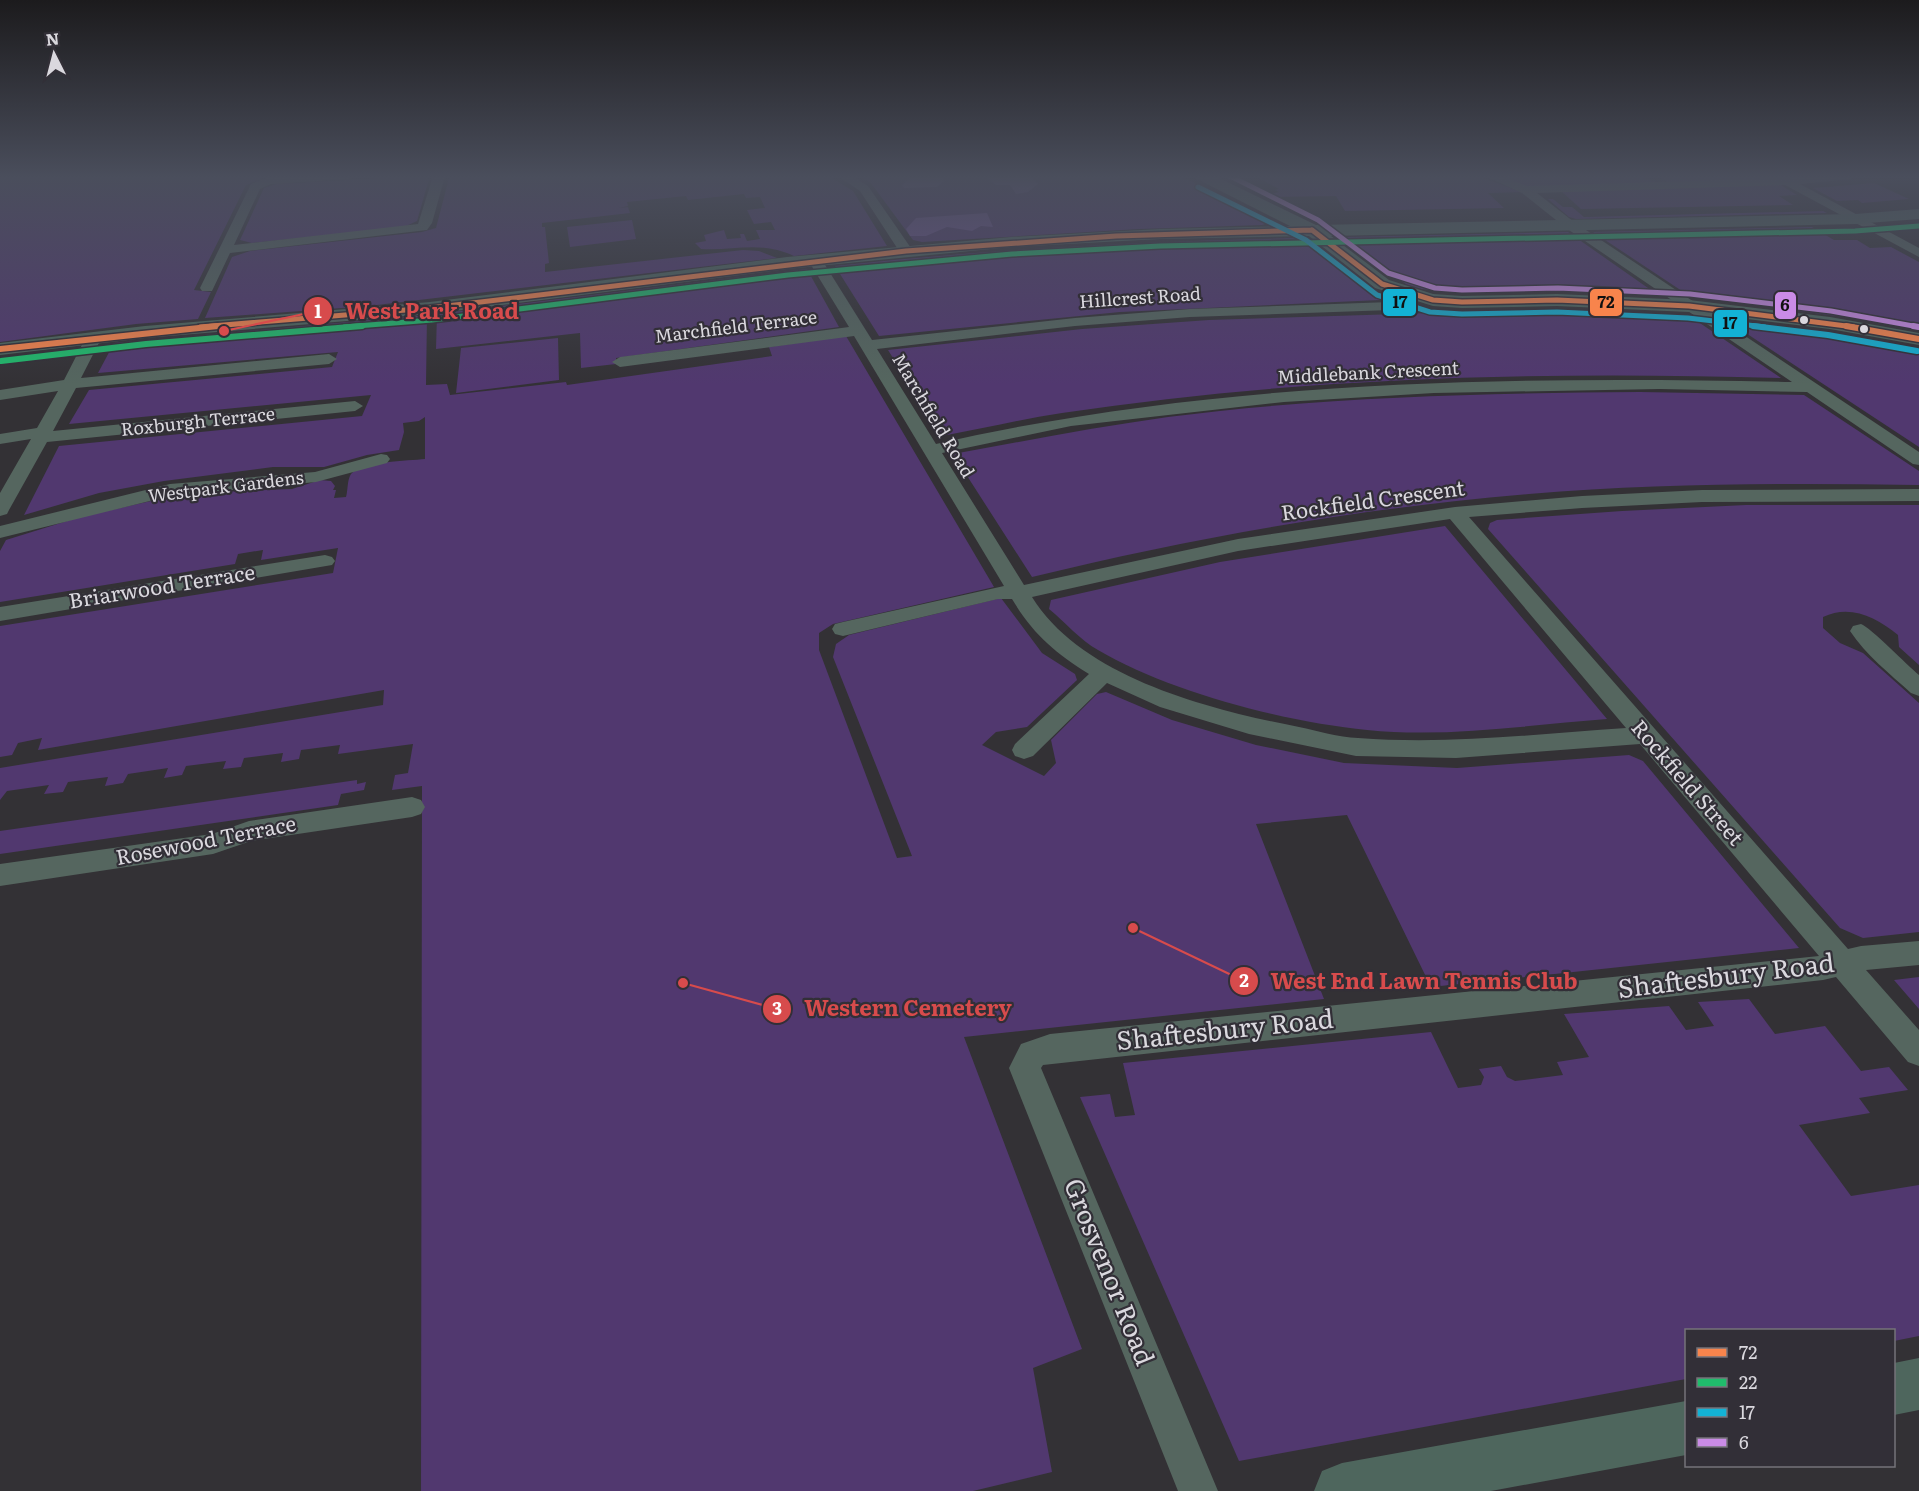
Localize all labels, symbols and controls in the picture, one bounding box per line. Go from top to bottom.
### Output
north arrow [24,24,84,84]
text: N [44,25,60,51]
street label: Hillcrest Road [1078,279,1202,314]
line badge: 17 [1382,288,1417,317]
line badge: 72 [1589,288,1623,317]
text: 17 [1393,289,1408,313]
text: 72 [1597,289,1615,313]
callout: West Park Road [303,291,531,331]
line badge: 6 [1774,291,1797,320]
text: 6 [1780,292,1790,316]
text: West Park Road [345,293,519,326]
text: 1 [314,297,322,324]
street label: Marchfield Terrace [653,302,819,349]
line badge: 17 [1713,309,1748,338]
text: 17 [1723,310,1738,334]
unlabelled marker [1798,314,1810,326]
unlabelled marker [1858,323,1870,335]
street label: Marchfield Road [886,348,982,483]
street label: Middlebank Crescent [1276,353,1460,390]
street label: Roxburgh Terrace [119,399,276,442]
street label: Westpark Gardens [146,463,305,508]
street label: Rockfield Crescent [1279,470,1467,527]
street label: Briarwood Terrace [66,554,257,615]
street label: Rockfield Street [1625,712,1753,852]
street label: Rosewood Terrace [113,806,299,871]
street label: Shaftesbury Road [1615,941,1836,1006]
callout: West End Lawn Tennis Club [1229,961,1590,1001]
text: West End Lawn Tennis Club [1270,963,1578,996]
text: 2 [1239,966,1249,993]
callout: Western Cemetery [762,989,1024,1029]
text: Western Cemetery [804,990,1012,1023]
text: 3 [772,994,782,1021]
street label: Shaftesbury Road [1114,997,1335,1058]
street label: Grosvenor Road [1056,1172,1167,1370]
legend [1685,1329,1895,1467]
text: 72 [1739,1338,1757,1365]
text: 22 [1739,1368,1757,1395]
text: 17 [1739,1398,1755,1425]
text: 6 [1739,1428,1749,1455]

